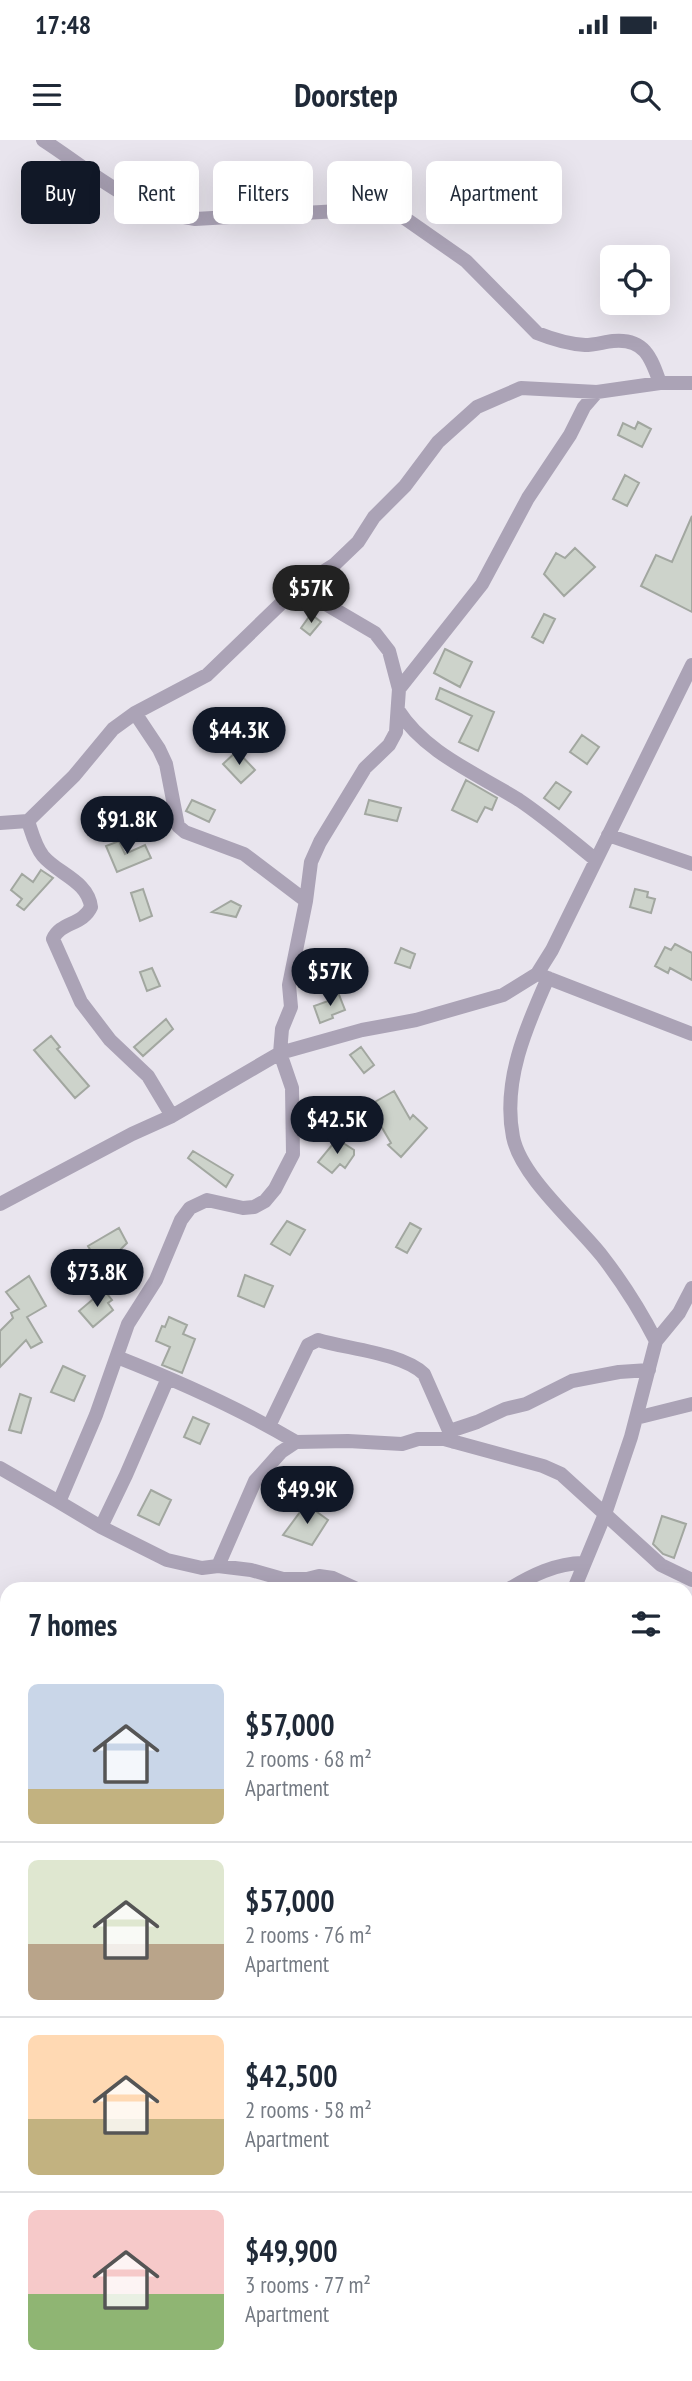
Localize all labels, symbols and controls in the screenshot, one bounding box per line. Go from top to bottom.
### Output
text: 17:48 [35,8,91,41]
text: Doorstep [294,74,398,116]
icon: menu [28,76,66,114]
icon: search [626,76,664,114]
chip: Buy [21,161,100,224]
chip: Rent [114,161,199,224]
chip: Filters [213,161,313,224]
chip: New [327,161,412,224]
chip: Apartment [426,161,562,224]
map controls [600,245,670,315]
button: locate [600,245,670,315]
pin: $57K [270,566,352,625]
text: $57K [289,573,333,602]
pin: $44.3K [182,708,296,767]
text: $44.3K [209,715,269,744]
pin: $91.8K [70,796,184,856]
text: $91.8K [97,804,157,833]
pin: $57K [289,948,371,1008]
text: $57K [308,956,352,985]
pin: $42.5K [280,1096,394,1156]
text: $42.5K [307,1104,367,1133]
pin: $73.8K [40,1250,154,1309]
text: $73.8K [67,1257,127,1286]
pin: $49.9K [250,1466,364,1526]
text: $49.9K [277,1474,337,1503]
text: 7 homes [28,1605,117,1644]
icon: filters [627,1605,665,1643]
text: $57,000 [245,1705,335,1744]
icon: home [84,1712,168,1796]
text: 2 rooms · 68 m² [245,1744,372,1773]
text: Apartment [245,1773,329,1802]
text: $57,000 [245,1881,335,1920]
icon: home [84,1888,168,1972]
text: 2 rooms · 76 m² [245,1920,372,1949]
text: Apartment [245,1949,329,1978]
text: $42,500 [245,2056,338,2095]
icon: home [84,2063,168,2147]
text: 2 rooms · 58 m² [245,2095,372,2124]
text: Apartment [245,2124,329,2153]
text: $49,900 [245,2231,338,2270]
icon: home [84,2238,168,2322]
text: 3 rooms · 77 m² [245,2270,371,2299]
text: Apartment [245,2299,329,2328]

